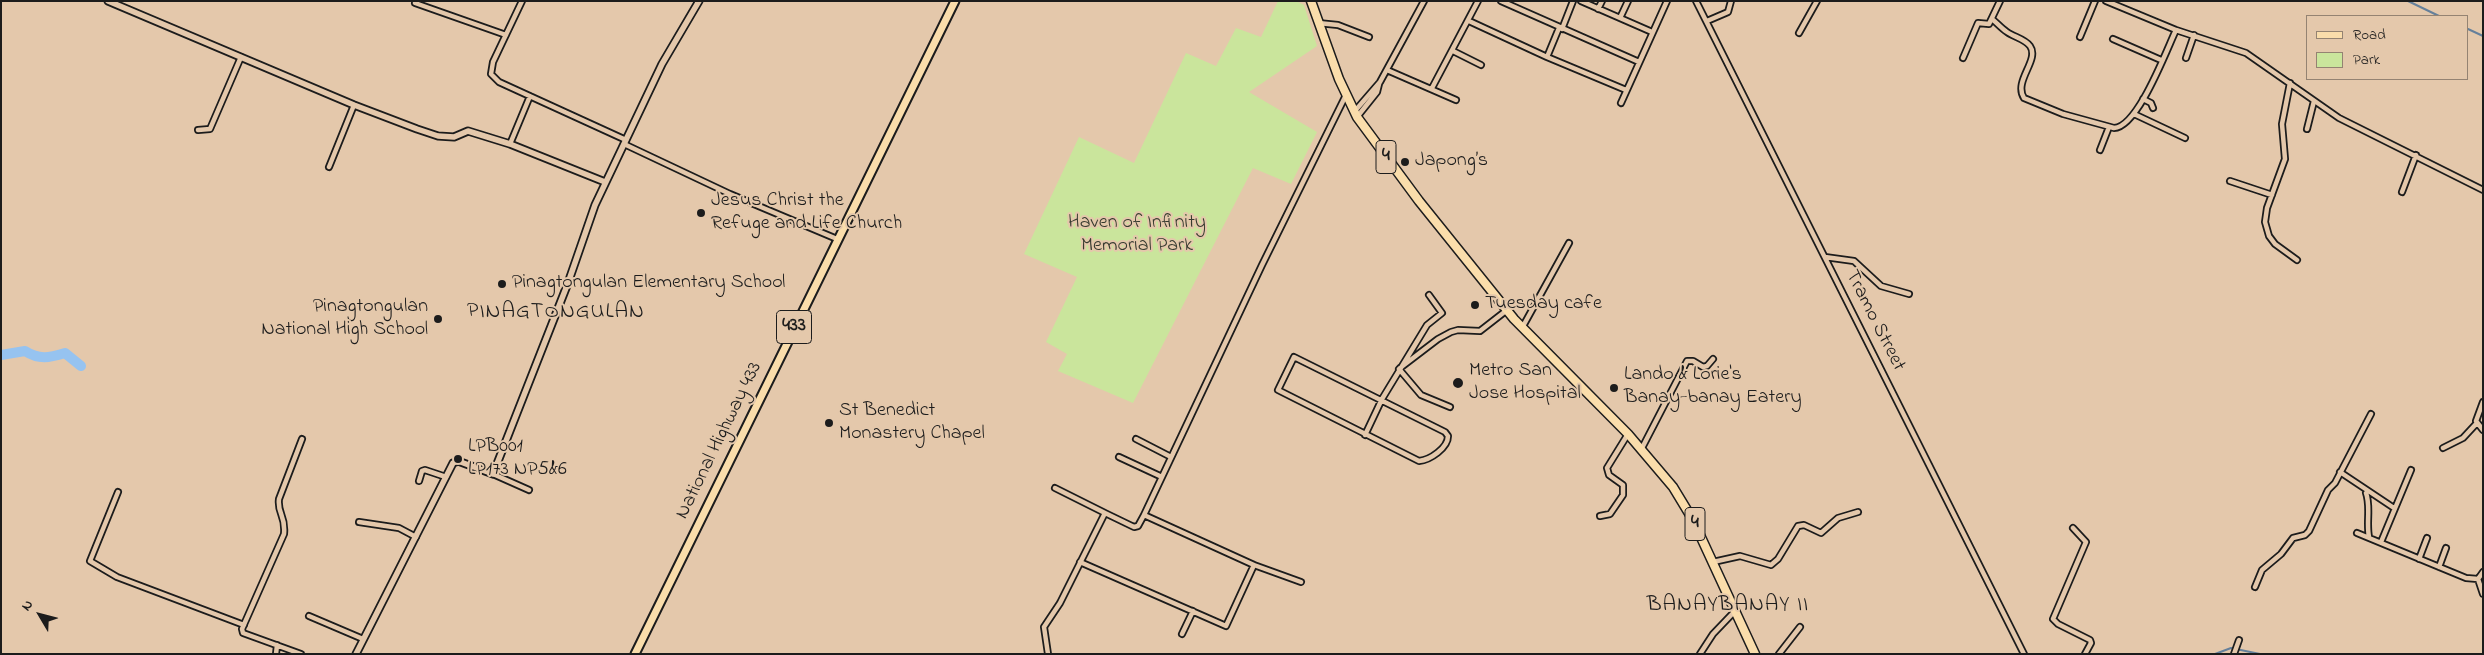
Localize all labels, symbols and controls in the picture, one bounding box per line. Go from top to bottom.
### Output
legend [2306,15,2469,80]
text: Road [2353,24,2386,46]
text: Park [2353,49,2380,71]
road number: 4 [1376,140,1396,173]
place label: Japong’s [1415,150,1488,174]
marker: Japong’s [1399,156,1411,168]
place label: Jesus Christ the Refuge and Life Church [711,190,902,237]
marker: Jesus Christ the Refuge and Life Church [695,207,707,219]
park label: Haven of Infinity Memorial Park [1068,212,1206,259]
street label: Tramo Street [1838,267,1910,375]
place label: Pinagtongulan Elementary School [512,272,785,296]
marker: Pinagtongulan Elementary School [496,278,508,290]
place label: Tuesday cafe [1485,293,1602,317]
place label: Pinagtongulan National High School [261,296,428,343]
marker: Tuesday cafe [1469,299,1481,311]
district label: PINAGTONGULAN [465,300,647,326]
road number: 433 [776,311,812,344]
marker: Pinagtongulan National High School [432,313,444,325]
street label: National Highway 433 [672,359,768,523]
place label: Metro San Jose Hospital [1469,360,1581,407]
place label: Lando & Lorie's Banay-banay Eatery [1624,364,1802,411]
marker: Metro San Jose Hospital [1451,376,1465,390]
marker: Lando & Lorie's Banay-banay Eatery [1608,382,1620,394]
place label: St Benedict Monastery Chapel [839,400,985,447]
marker: St Benedict Monastery Chapel [823,417,835,429]
place label: LPB001 LP173 NP5&6 [468,436,567,483]
marker: LPB001 LP173 NP5&6 [452,453,464,465]
road number: 4 [1685,508,1705,540]
north arrow [15,590,65,640]
district label: BANAYBANAY II [1645,593,1811,619]
text: N [16,596,39,616]

